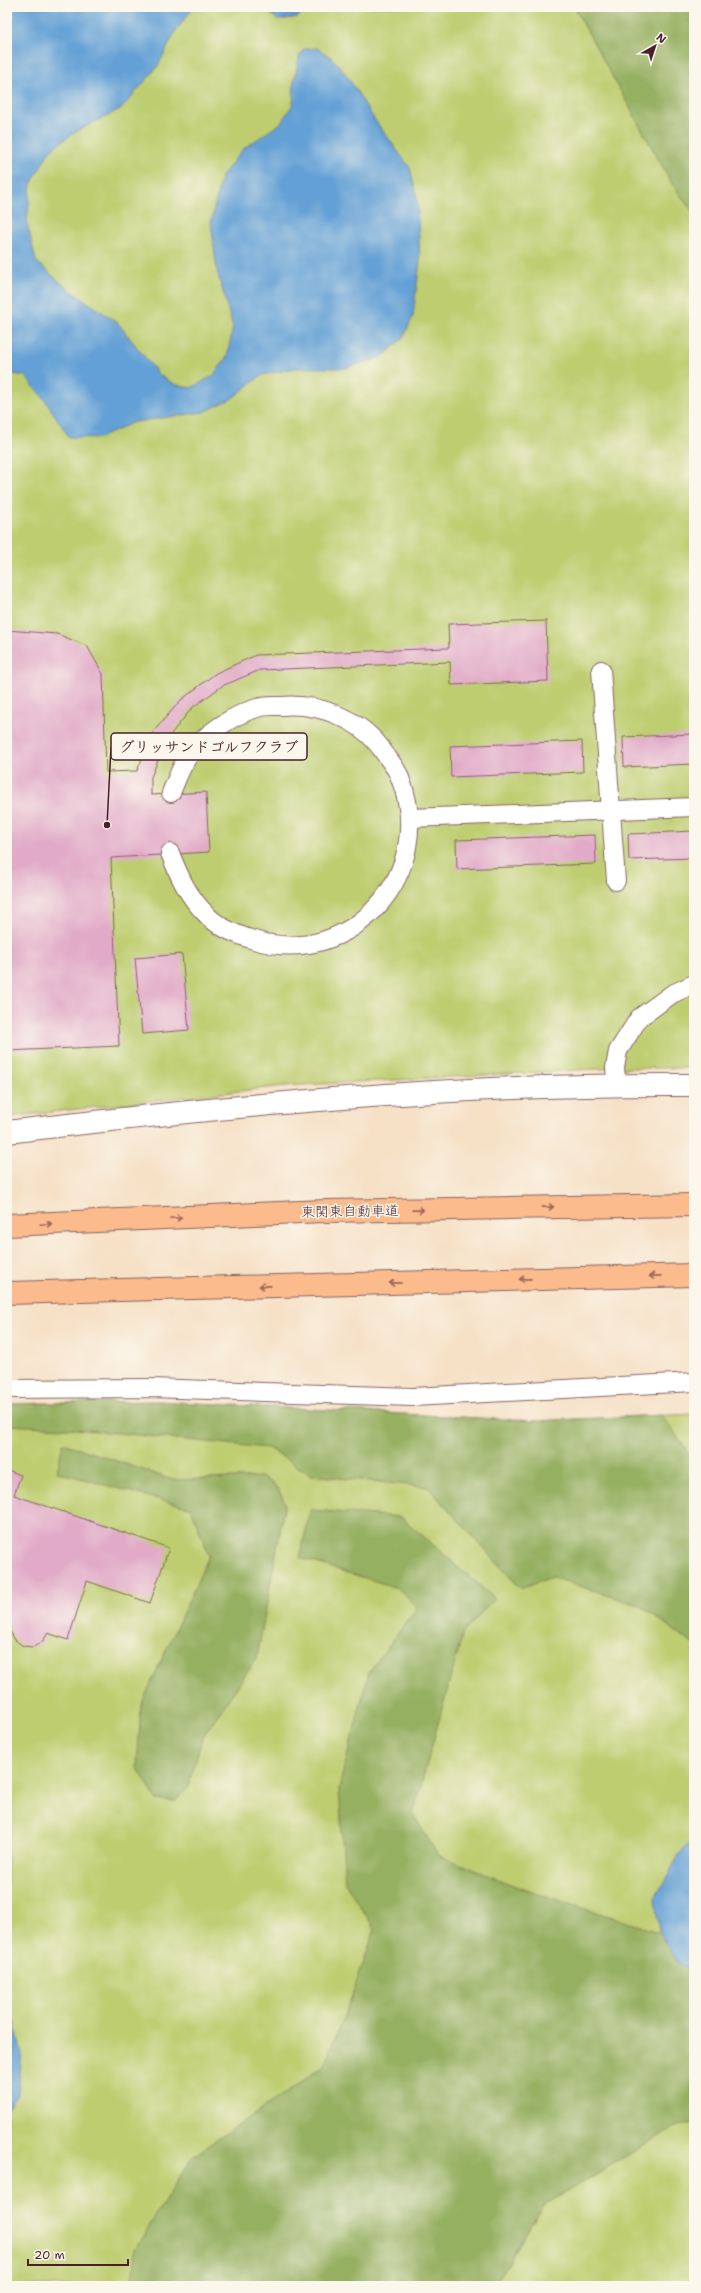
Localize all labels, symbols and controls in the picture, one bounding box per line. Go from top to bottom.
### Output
north arrow [635,26,675,66]
text: N [653,30,669,47]
callout: グリッサンドゴルフクラブ [111,733,307,760]
text: グリッサンドゴルフクラブ [119,737,299,757]
street label: 東関東自動車道 [301,1201,399,1221]
one-way arrow [541,1203,554,1211]
one-way arrow [411,1206,424,1214]
one-way arrow [169,1214,182,1222]
one-way arrow [39,1220,52,1227]
one-way arrow [649,1272,662,1280]
one-way arrow [519,1276,532,1283]
one-way arrow [389,1279,402,1287]
one-way arrow [259,1282,272,1290]
scale bar [28,2241,128,2267]
text: 20 m [34,2247,65,2263]

